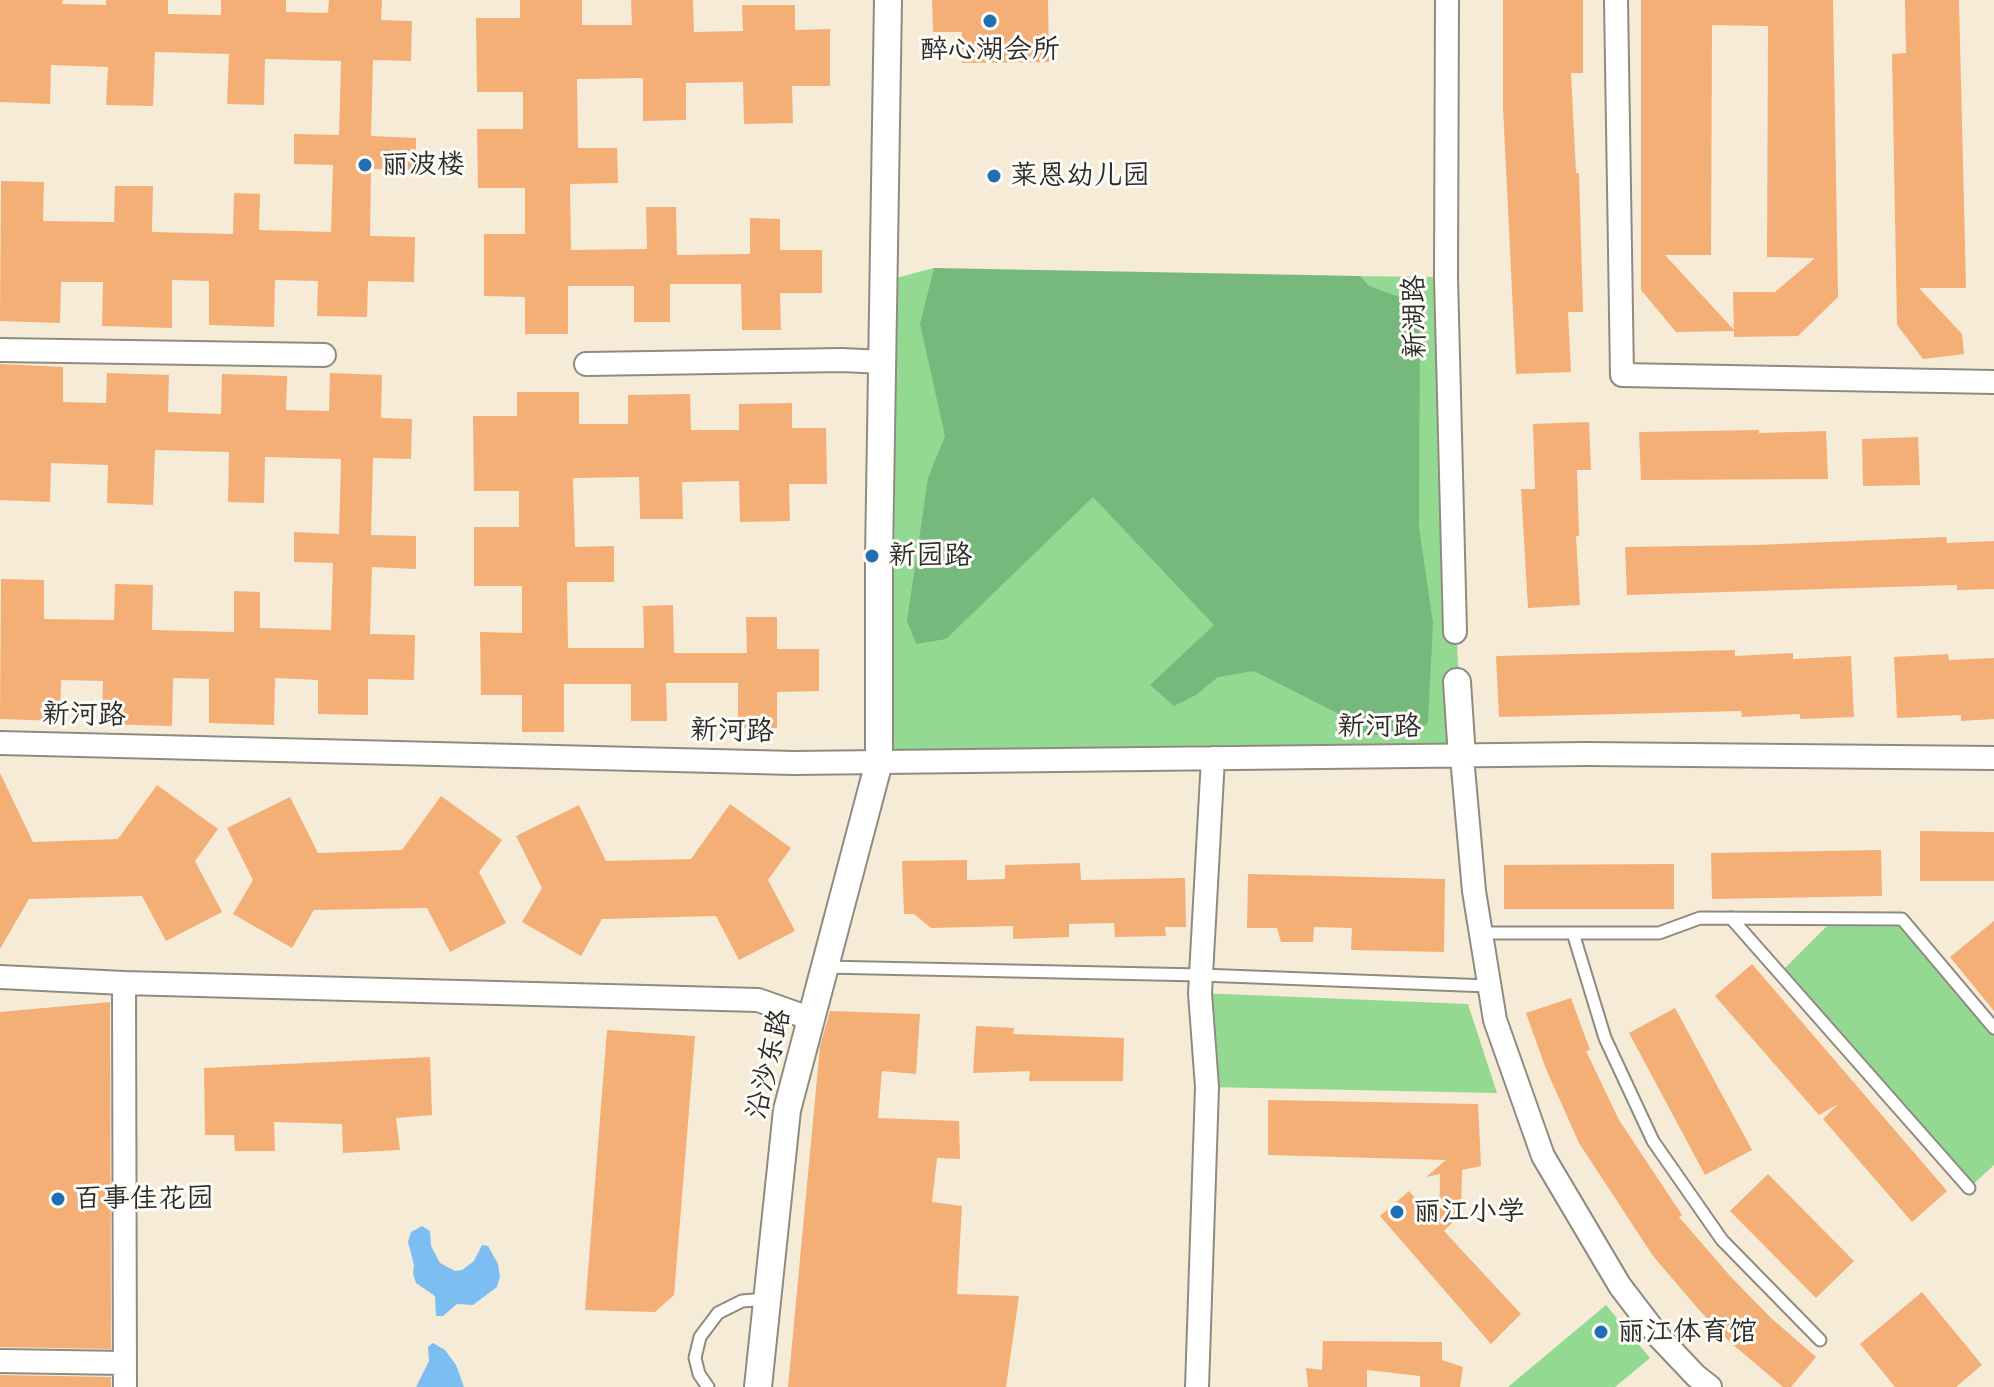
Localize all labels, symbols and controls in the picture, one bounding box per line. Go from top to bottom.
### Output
marker: 醉心湖会所 [981,12,999,30]
place label: 醉心湖会所 [920,33,1060,67]
place label: 丽波楼 [381,148,465,182]
marker: 丽波楼 [356,156,374,174]
place label: 莱恩幼儿园 [1010,159,1150,193]
marker: 莱恩幼儿园 [985,167,1003,185]
street label: 新湖路 [1397,275,1433,359]
place label: 新园路 [888,539,972,573]
marker: 新园路 [863,547,881,565]
street label: 新河路 [42,697,126,733]
street label: 新河路 [1337,710,1421,744]
street label: 新河路 [690,713,774,749]
street label: 沿沙东路 [740,1006,798,1122]
place label: 百事佳花园 [74,1182,214,1216]
marker: 百事佳花园 [49,1190,67,1208]
place label: 丽江小学 [1413,1195,1525,1229]
marker: 丽江小学 [1388,1203,1406,1221]
place label: 丽江体育馆 [1617,1315,1757,1349]
marker: 丽江体育馆 [1592,1323,1610,1341]

